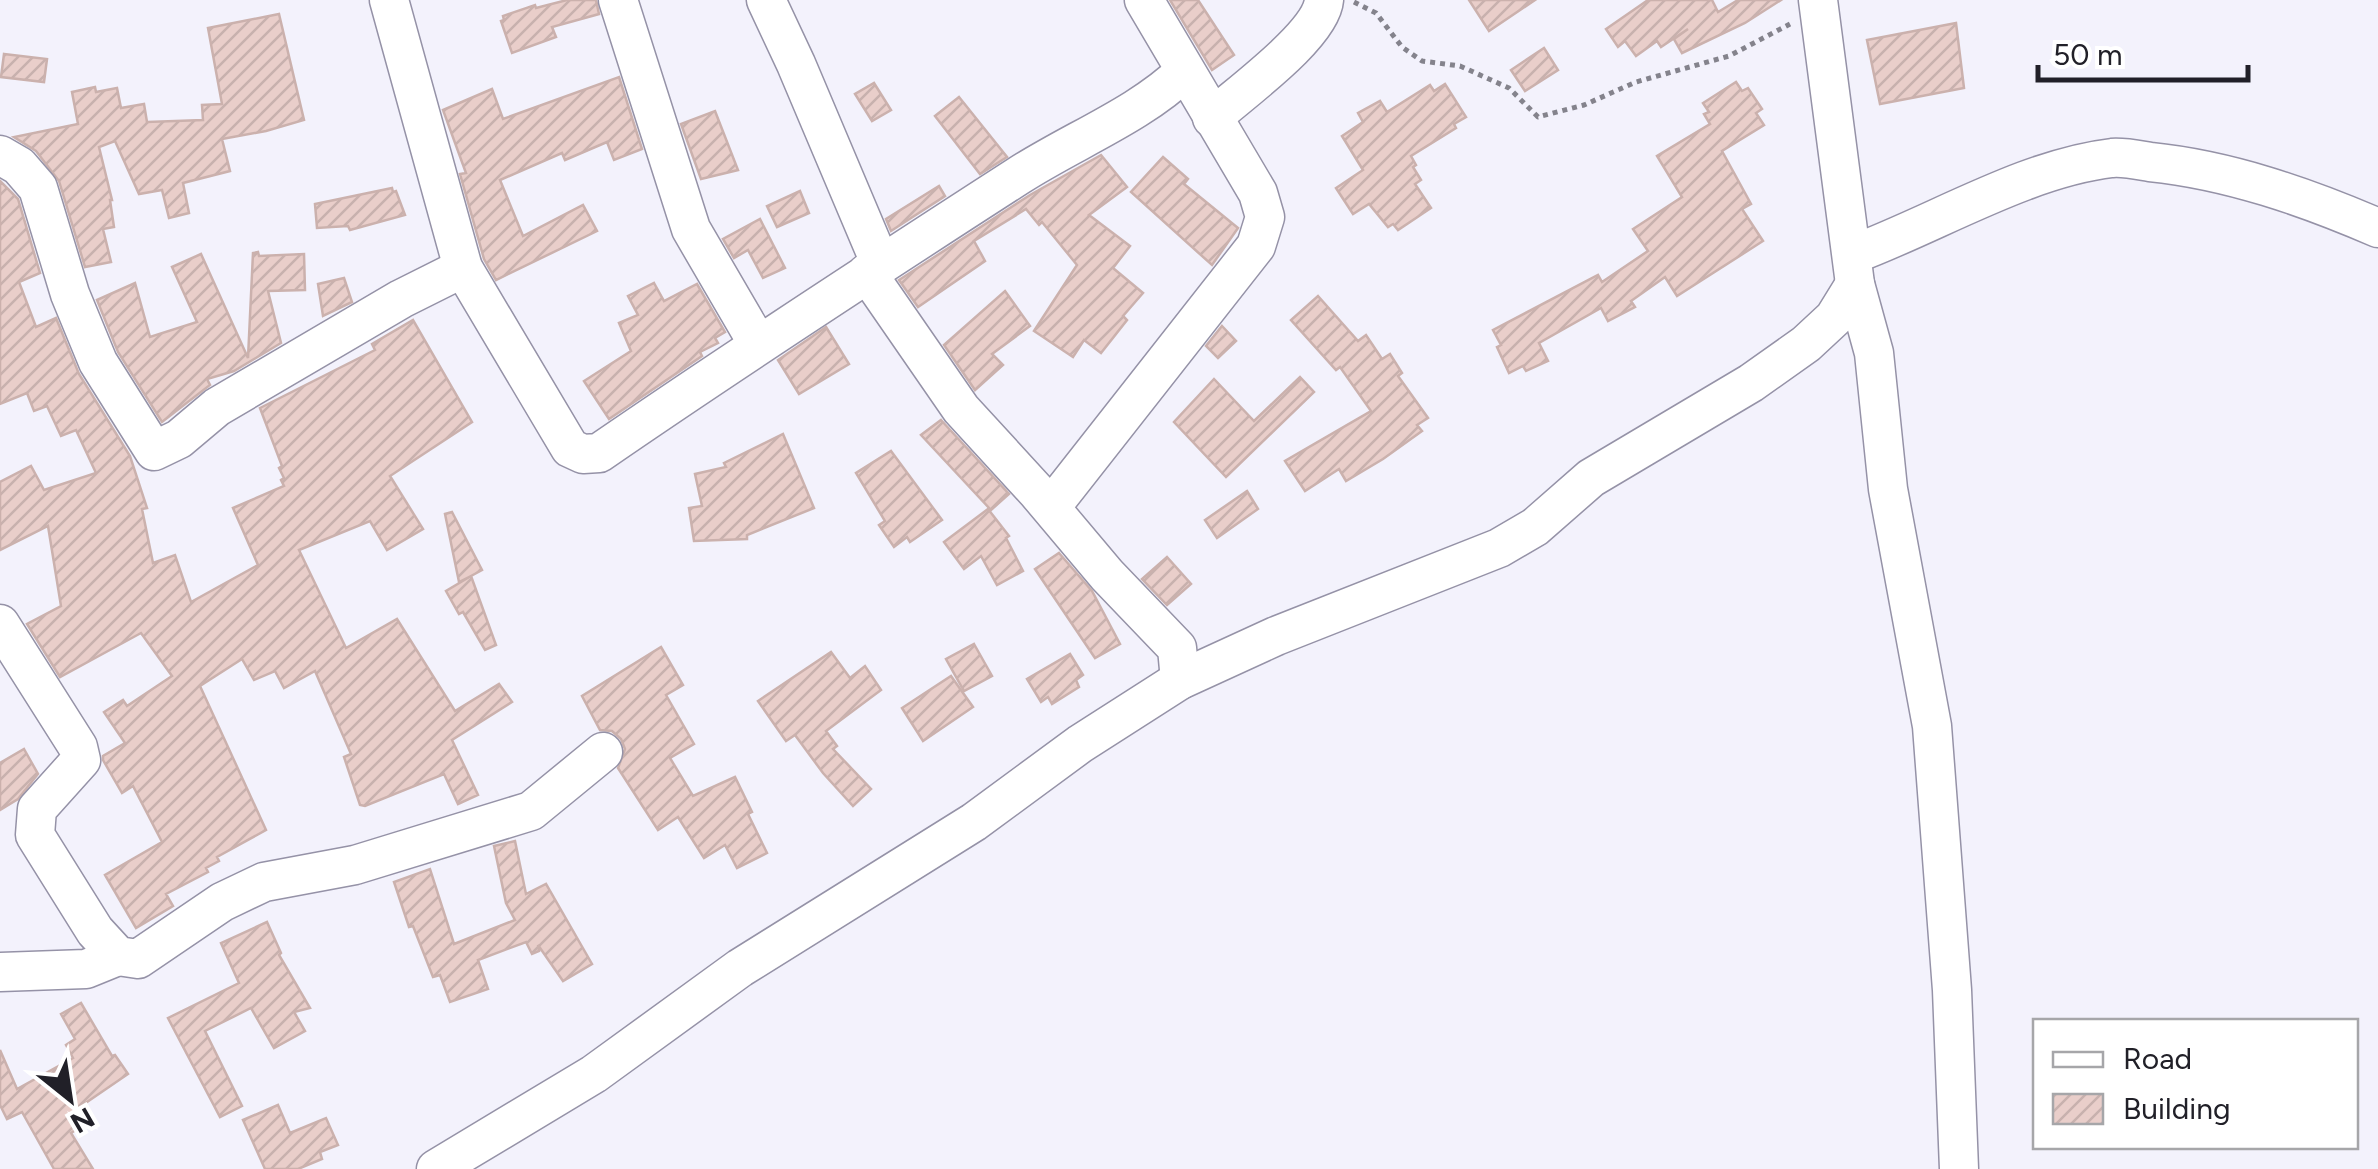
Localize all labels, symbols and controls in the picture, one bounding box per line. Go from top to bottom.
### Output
scale bar [2038,20,2248,82]
text: 50 m [2053,36,2122,73]
legend [2033,1019,2358,1149]
text: Road [2123,1040,2192,1077]
north arrow [20,1049,120,1149]
text: Building [2123,1090,2231,1127]
text: N [65,1101,100,1141]

